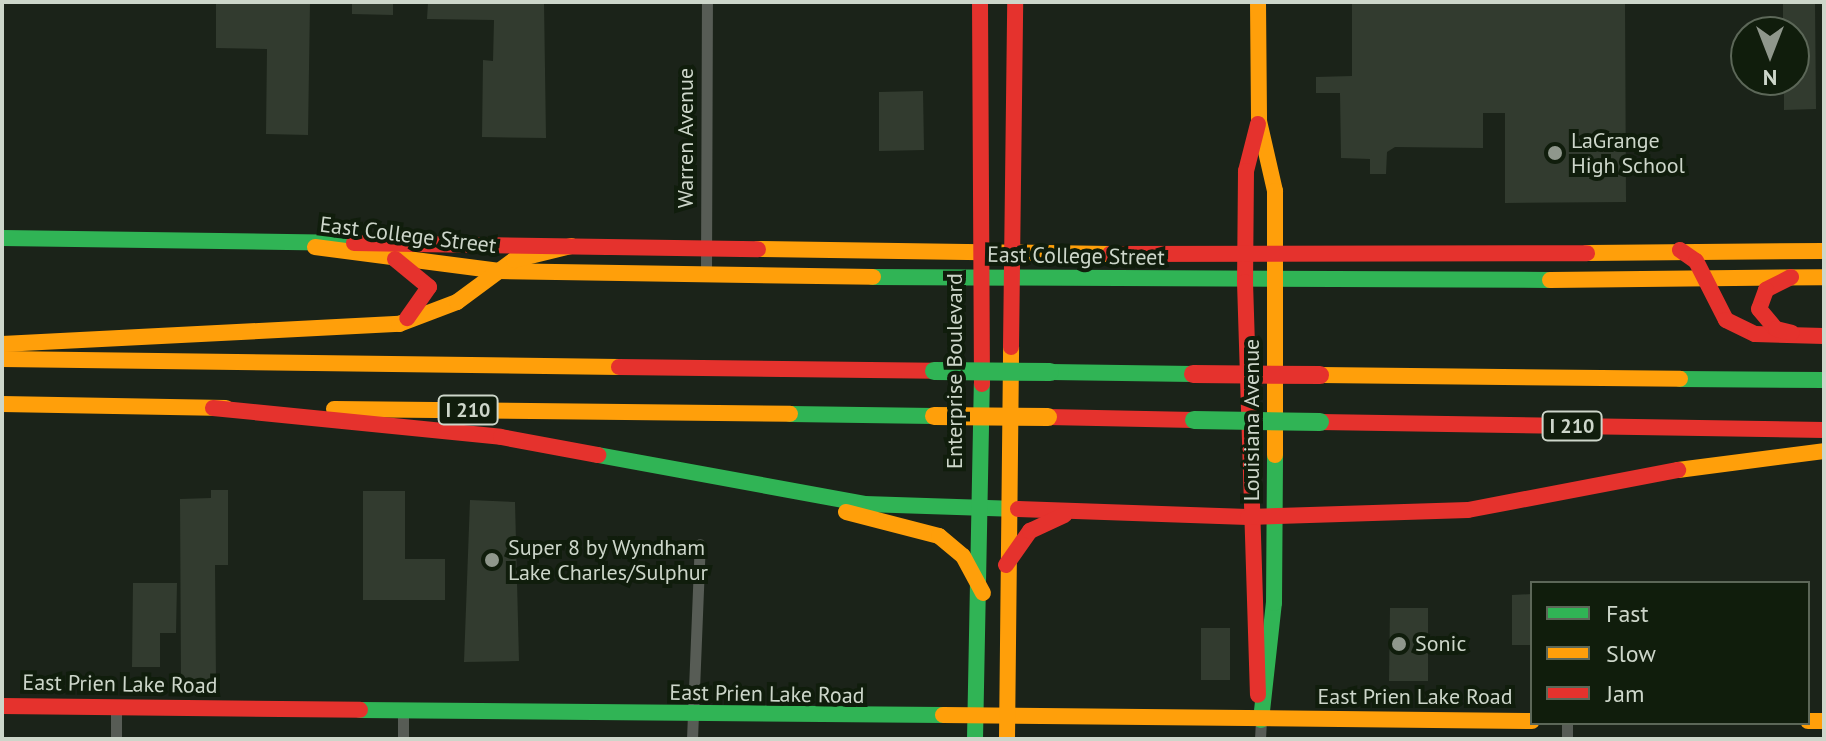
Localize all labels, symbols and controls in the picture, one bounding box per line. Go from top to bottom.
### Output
north arrow [1730,16,1810,96]
text: N [1763,64,1777,92]
street label: Warren Avenue [673,68,699,208]
place label: LaGrange High School [1571,127,1685,178]
marker: LaGrange High School [1546,144,1564,162]
street label: East College Street [318,211,498,259]
street label: East College Street [987,241,1165,271]
street label: Enterprise Boulevard [942,273,968,469]
street label: Louisiana Avenue [1239,338,1265,502]
road number: I 210 [436,394,500,426]
road number: I 210 [1540,410,1604,442]
place label: Super 8 by Wyndham Lake Charles/Sulphur [508,534,708,586]
marker: Super 8 by Wyndham Lake Charles/Sulphur [483,551,501,569]
legend [1530,581,1810,725]
text: Fast [1606,598,1649,629]
place label: Sonic [1415,631,1466,657]
marker: Sonic [1390,635,1408,653]
text: Slow [1606,638,1656,669]
street label: East Prien Lake Road [22,669,218,699]
text: Jam [1606,678,1644,709]
street label: East Prien Lake Road [669,679,865,709]
street label: East Prien Lake Road [1317,684,1513,710]

